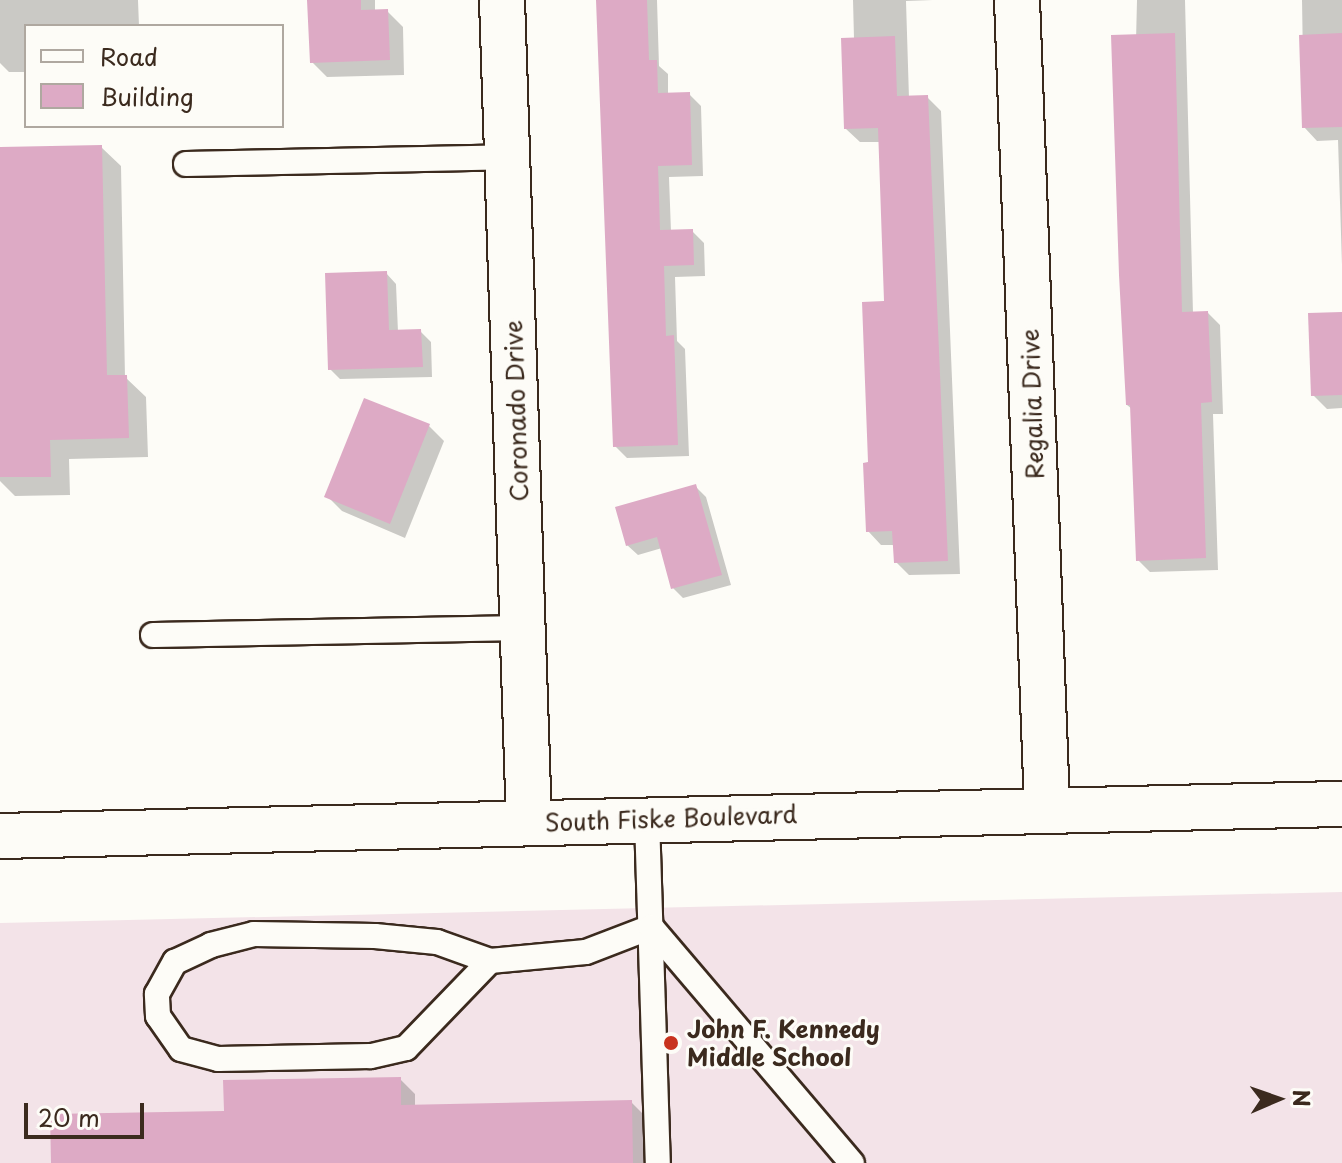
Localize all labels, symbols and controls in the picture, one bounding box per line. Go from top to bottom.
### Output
legend [24,24,284,128]
text: Road [100,38,158,74]
text: Building [100,78,194,114]
street label: Coronado Drive [498,320,534,502]
street label: Regalia Drive [1015,327,1049,481]
street label: South Fiske Boulevard [543,799,799,837]
place label: John F. Kennedy Middle School [687,1015,881,1071]
marker: John F. Kennedy Middle School [662,1034,680,1052]
north arrow [1238,1059,1318,1139]
scale bar [28,1087,148,1137]
text: N [1286,1089,1319,1107]
text: 20 m [38,1099,100,1135]

